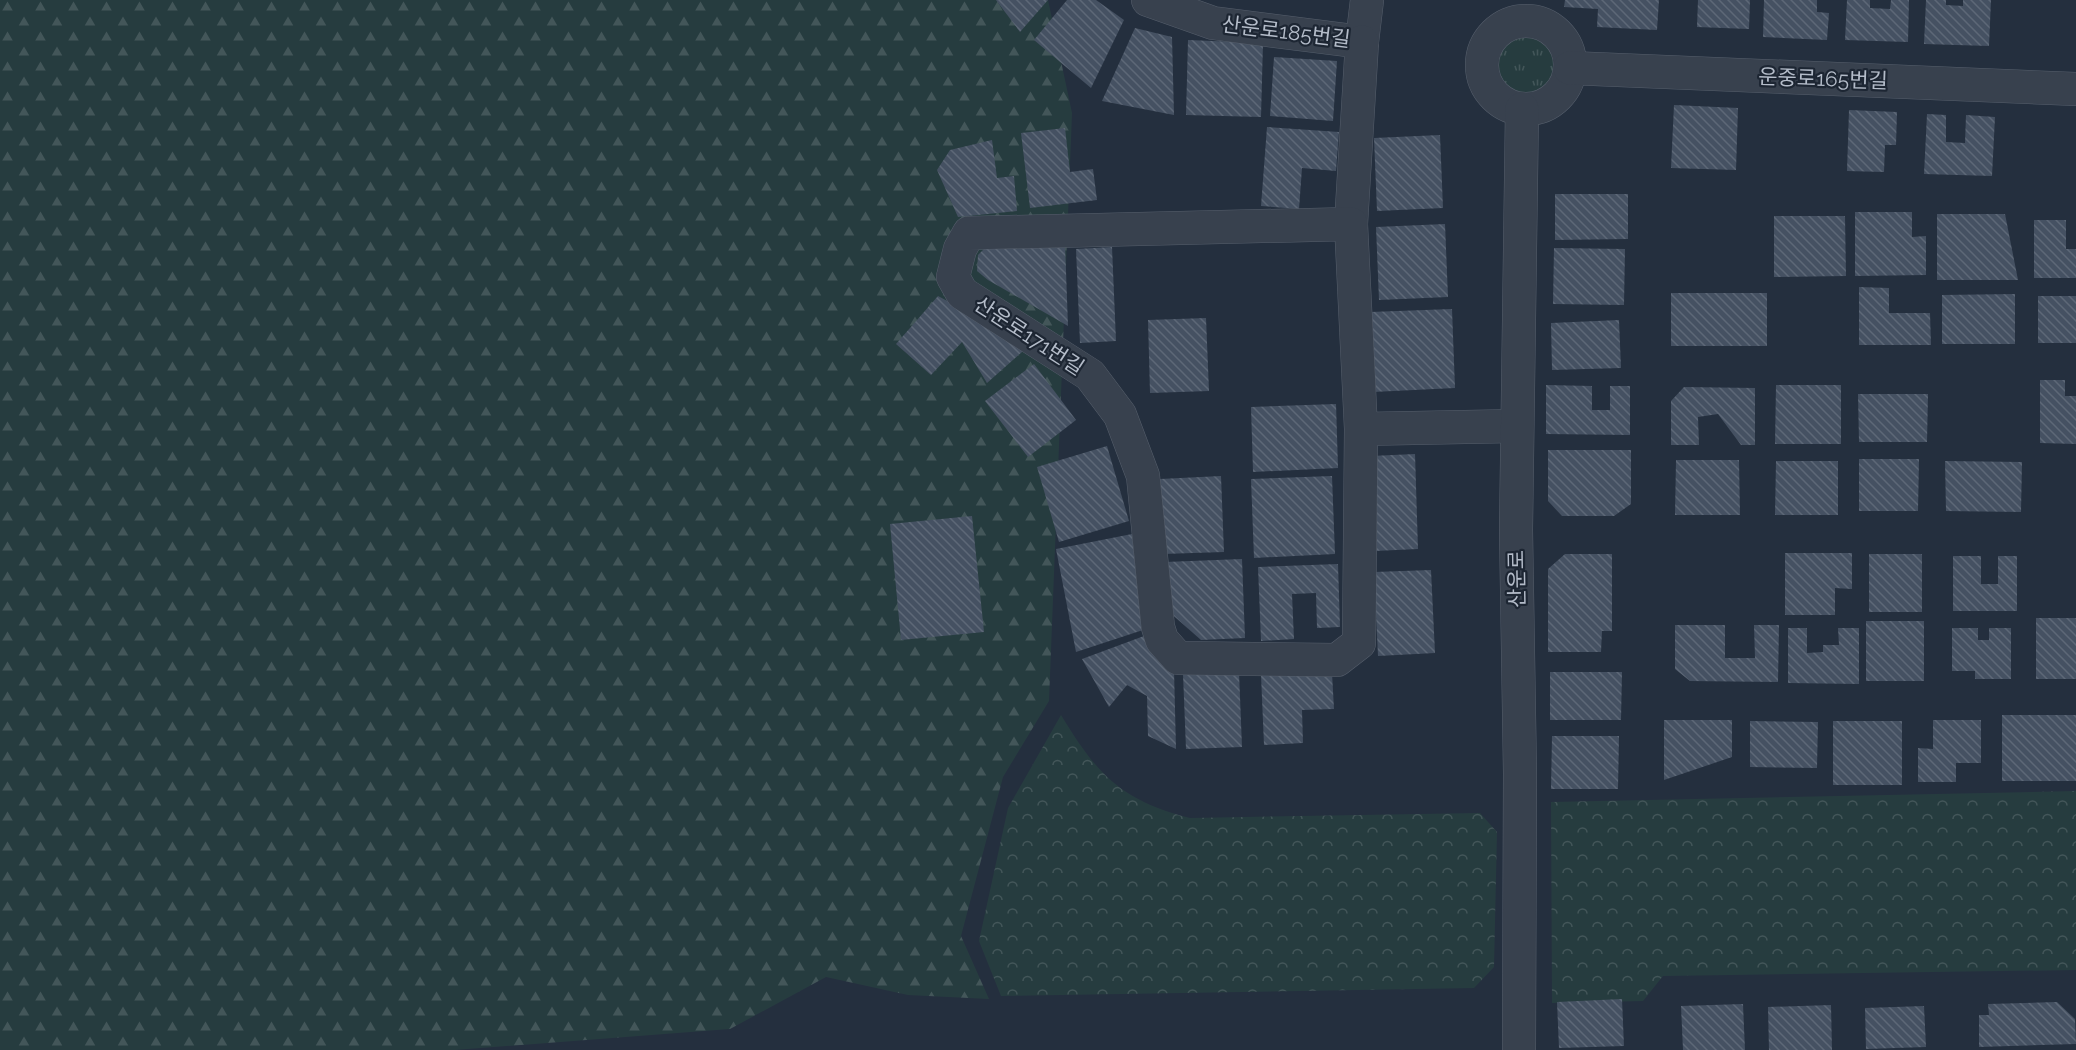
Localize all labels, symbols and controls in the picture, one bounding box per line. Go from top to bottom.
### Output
street label: 산운로185번길 [1220,11,1352,52]
street label: 운중로165번길 [1758,64,1888,93]
street label: 산운로171번길 [970,291,1089,380]
street label: 산운로 [1503,550,1530,608]

